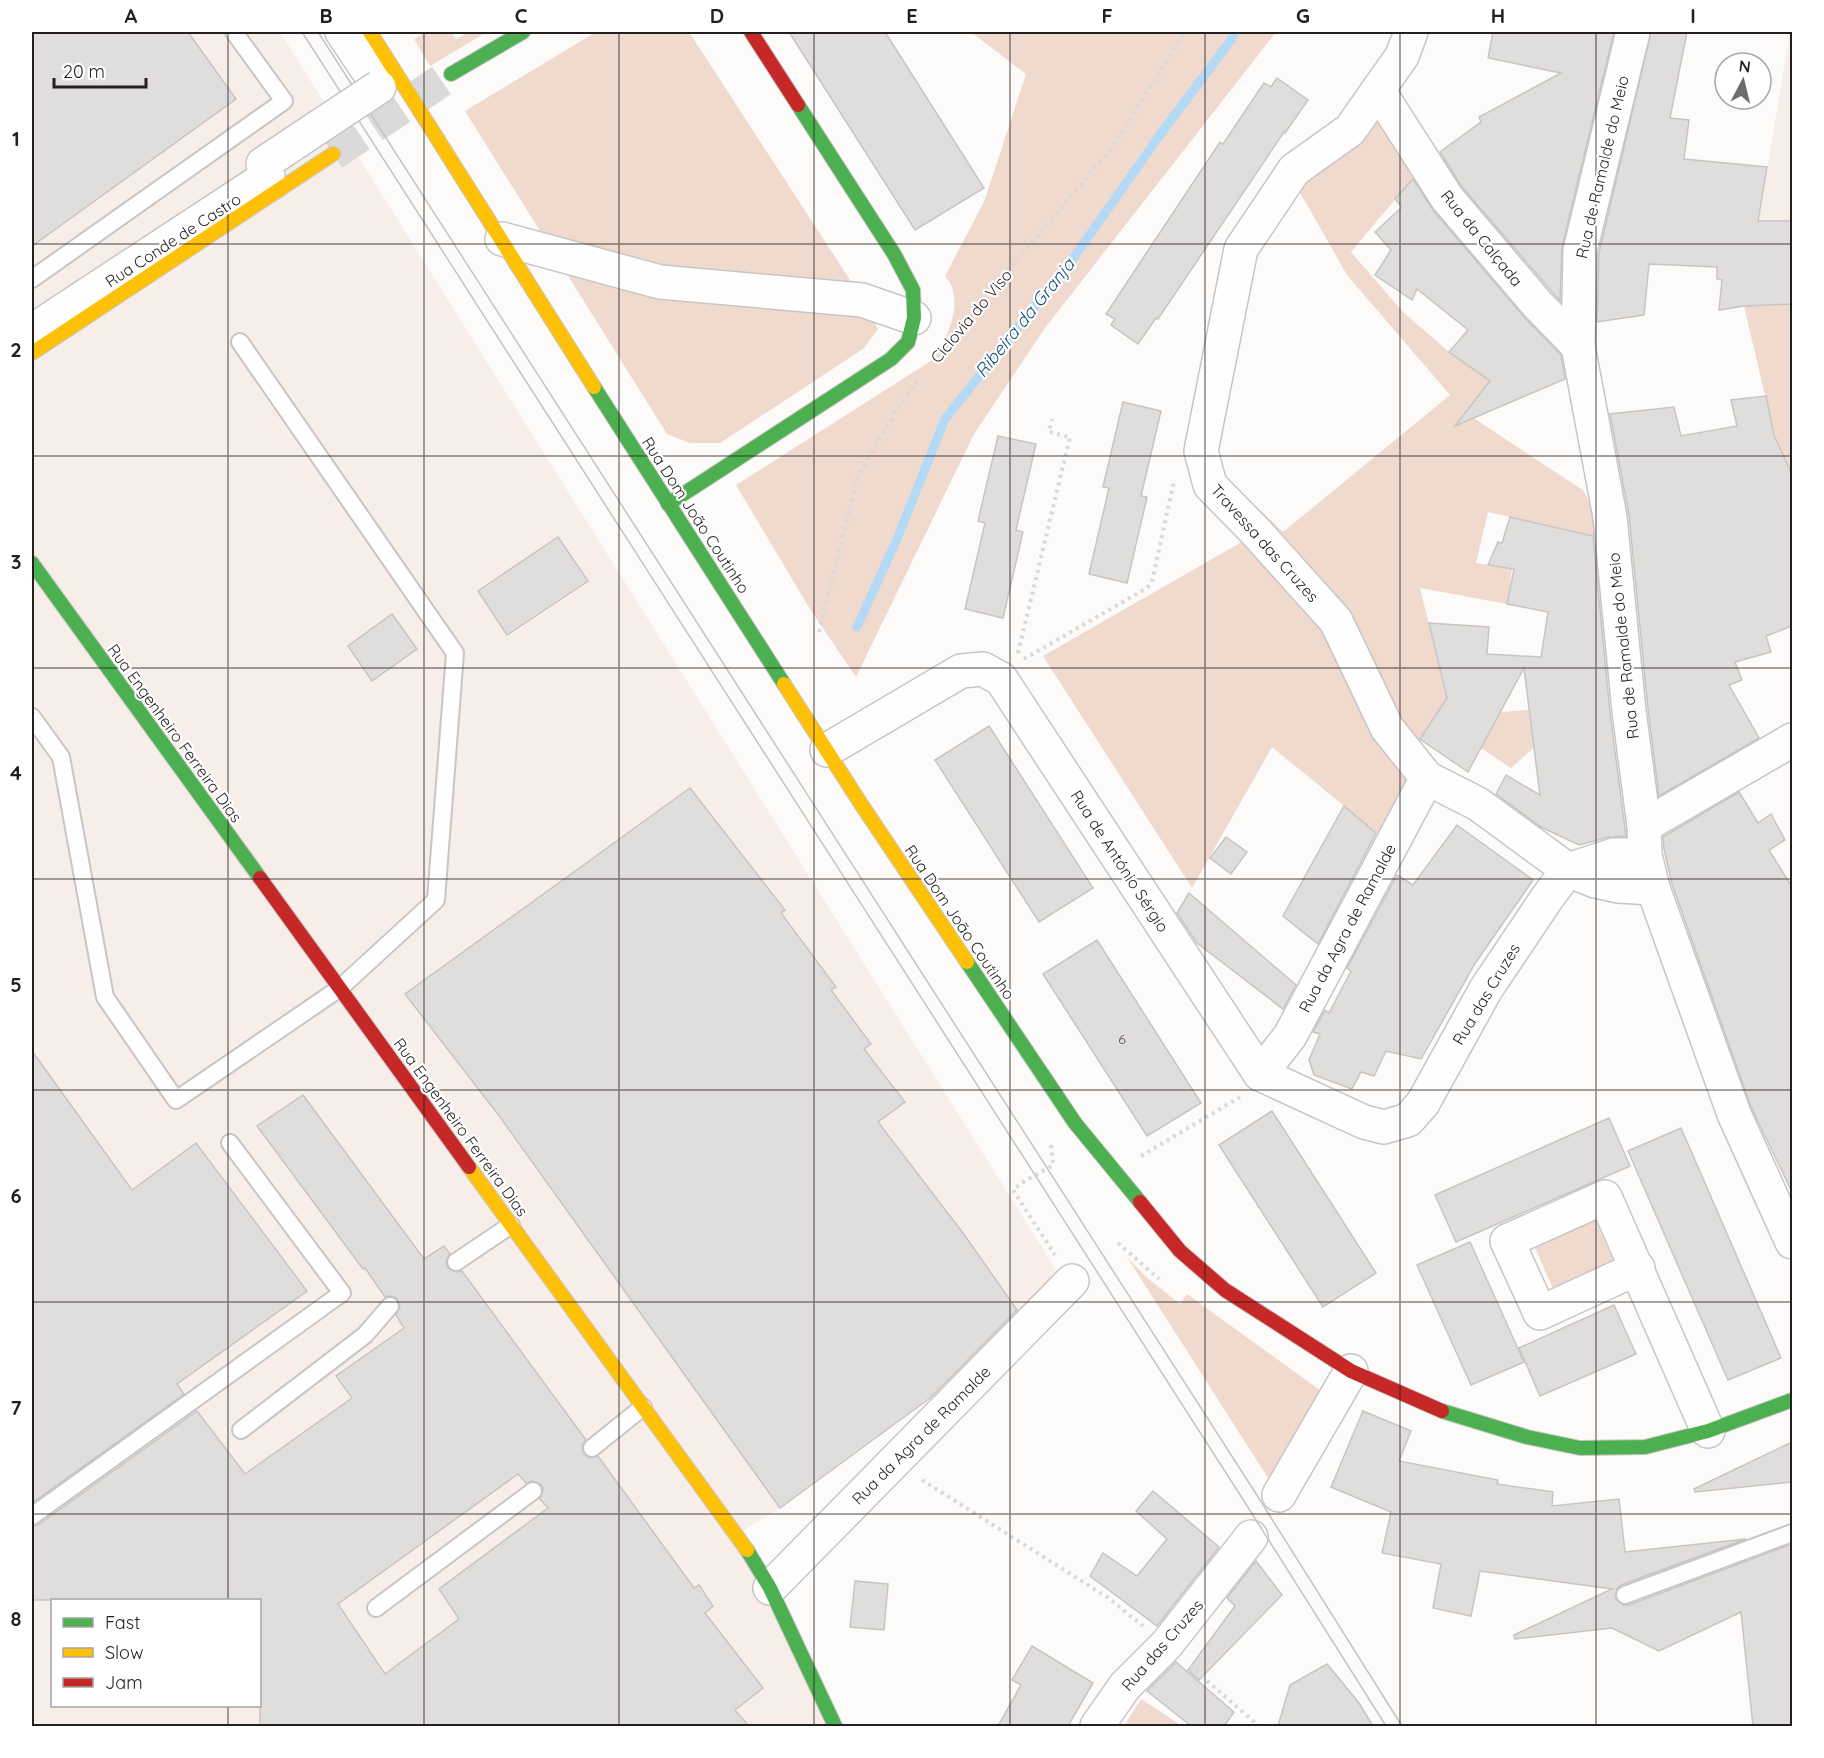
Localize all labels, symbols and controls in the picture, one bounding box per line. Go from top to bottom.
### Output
text: A [125,3,138,28]
text: B [319,3,333,28]
text: C [515,3,528,28]
text: D [710,3,724,28]
text: E [906,3,918,28]
text: F [1101,3,1113,28]
text: G [1296,3,1310,28]
text: H [1491,3,1505,28]
text: I [1690,3,1696,28]
scale bar [54,51,146,89]
north arrow [1713,51,1773,111]
text: N [1738,55,1752,77]
text: 20 m [63,60,105,83]
street label: Rua de Ramalde do Meio [1571,73,1633,261]
text: 1 [12,126,20,151]
street label: Rua da Calçada [1437,186,1527,290]
street label: Rua Conde de Castro [101,189,245,291]
water label: Ribeira da Granja [970,253,1080,382]
street label: Ciclovia do Viso [926,265,1016,367]
text: 2 [10,337,22,362]
street label: Rua Dom João Coutinho [638,433,754,597]
street label: Travessa das Cruzes [1207,480,1323,606]
text: 3 [11,549,21,574]
street label: Rua de Ramalde do Meio [1603,552,1643,740]
street label: Rua Engenheiro Ferreira Dias [103,640,247,826]
text: 4 [10,760,22,785]
street label: Rua de António Sérgio [1067,786,1173,936]
street label: Rua da Agra de Ramalde [1294,840,1400,1016]
street label: Rua Dom João Coutinho [901,841,1019,1003]
street label: Rua das Cruzes [1448,940,1524,1048]
text: 5 [10,972,22,997]
house number: 6 [1118,1030,1126,1048]
street label: Rua Engenheiro Ferreira Dias [389,1034,533,1220]
text: 6 [10,1183,22,1208]
street label: Rua da Agra de Ramalde [847,1361,995,1509]
text: 7 [11,1395,22,1420]
street label: Rua das Cruzes [1117,1595,1207,1695]
legend [51,1599,261,1707]
text: 8 [11,1606,22,1631]
text: Fast [105,1611,140,1634]
text: Slow [105,1641,143,1664]
text: Jam [105,1671,143,1694]

